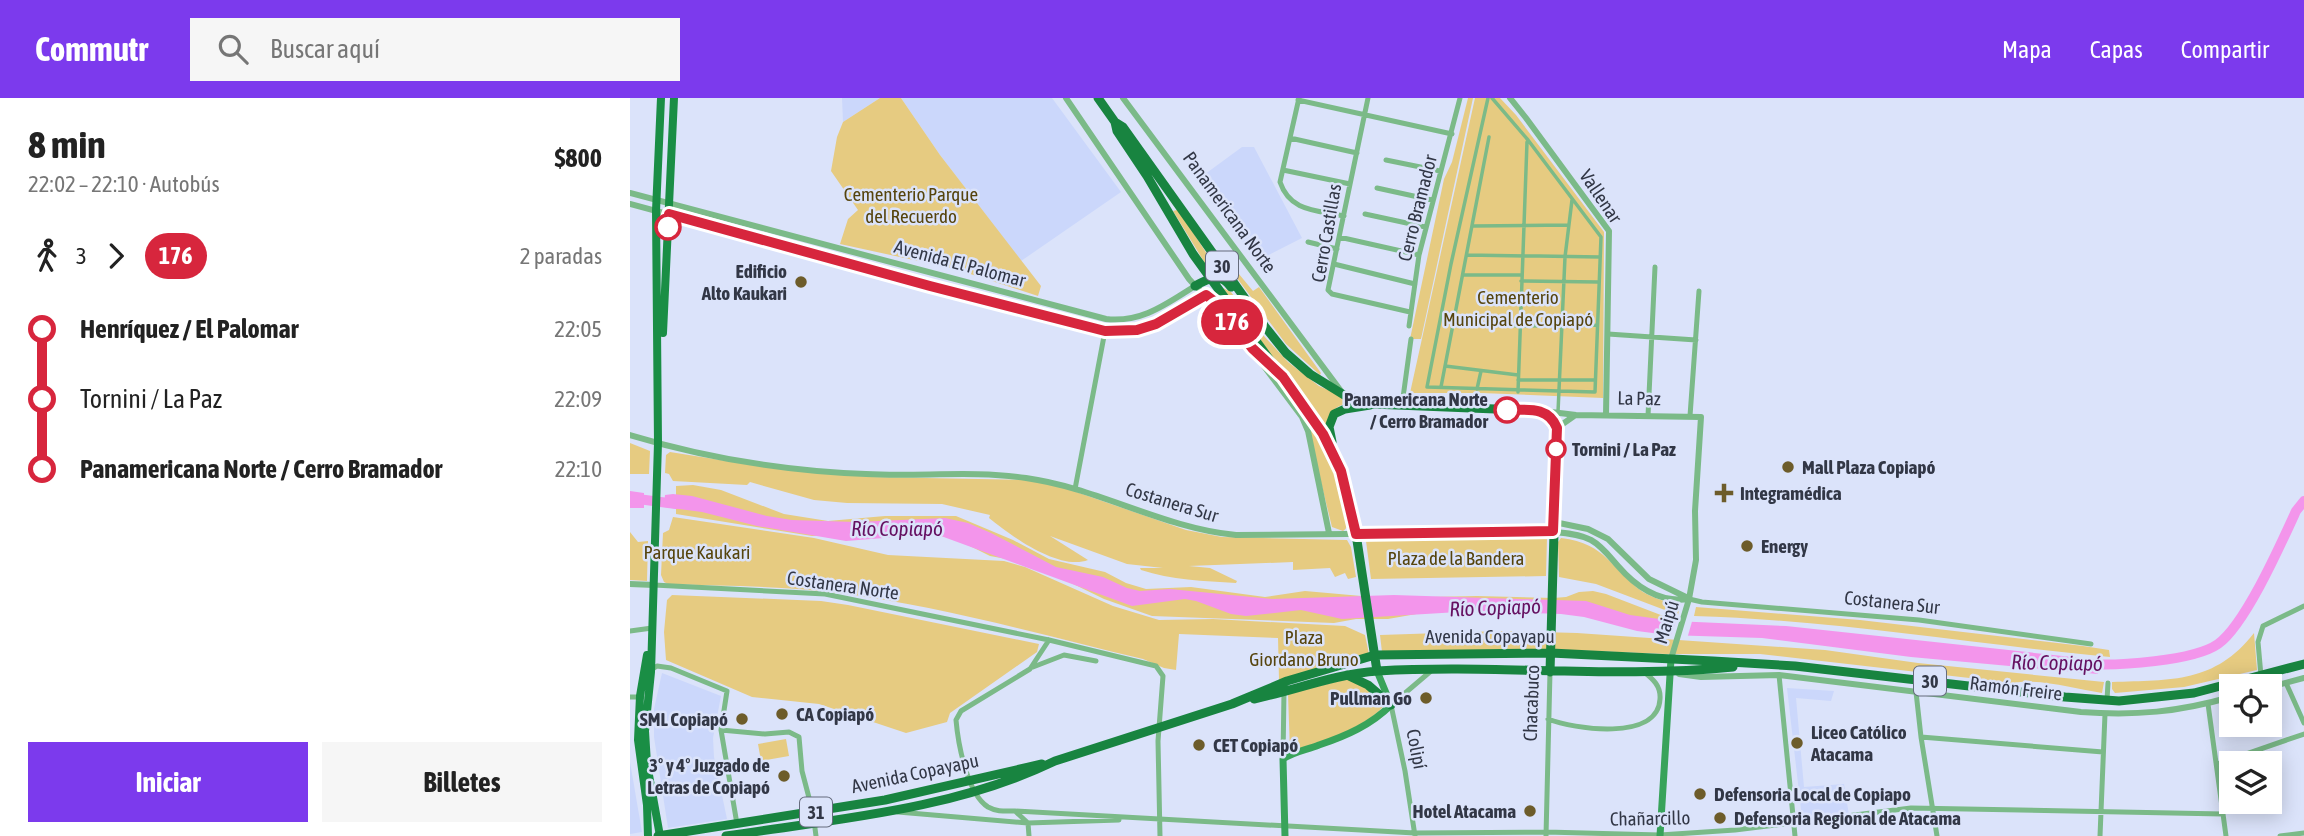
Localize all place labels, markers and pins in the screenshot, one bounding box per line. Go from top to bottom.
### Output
unlabelled marker [655,214,681,240]
place label: Edificio Alto Kaukari [701,260,787,304]
marker: Edificio Alto Kaukari [793,274,809,290]
place label: Panamericana Norte / Cerro Bramador [1344,388,1488,432]
marker: Panamericana Norte / Cerro Bramador [1494,397,1520,423]
place label: Tornini / La Paz [1572,438,1676,460]
marker: Tornini / La Paz [1546,439,1566,459]
place label: Mall Plaza Copiapó [1802,456,1935,478]
marker: Mall Plaza Copiapó [1780,459,1796,475]
place label: Integramédica [1740,482,1842,504]
marker: Integramédica [1714,483,1734,503]
place label: Energy [1761,535,1808,557]
marker: Energy [1739,538,1755,554]
place label: Pullman Go [1330,687,1412,709]
marker: Pullman Go [1418,690,1434,706]
place label: CA Copiapó [796,703,874,725]
marker: CA Copiapó [774,706,790,722]
place label: SML Copiapó [640,708,728,730]
marker: SML Copiapó [734,711,750,727]
place label: Liceo Católico Atacama [1810,721,1907,765]
place label: CET Copiapó [1213,734,1298,756]
marker: Liceo Católico Atacama [1789,735,1805,751]
marker: CET Copiapó [1191,737,1207,753]
place label: 3° y 4° Juzgado de Letras de Copiapó [647,754,770,798]
marker: 3° y 4° Juzgado de Letras de Copiapó [776,768,792,784]
place label: Defensoria Local de Copiapo [1714,783,1911,805]
marker: Defensoria Local de Copiapo [1692,786,1708,802]
place label: Hotel Atacama [1412,800,1516,822]
marker: Hotel Atacama [1522,803,1538,819]
place label: Defensoria Regional de Atacama [1734,807,1961,829]
marker: Defensoria Regional de Atacama [1712,810,1728,826]

